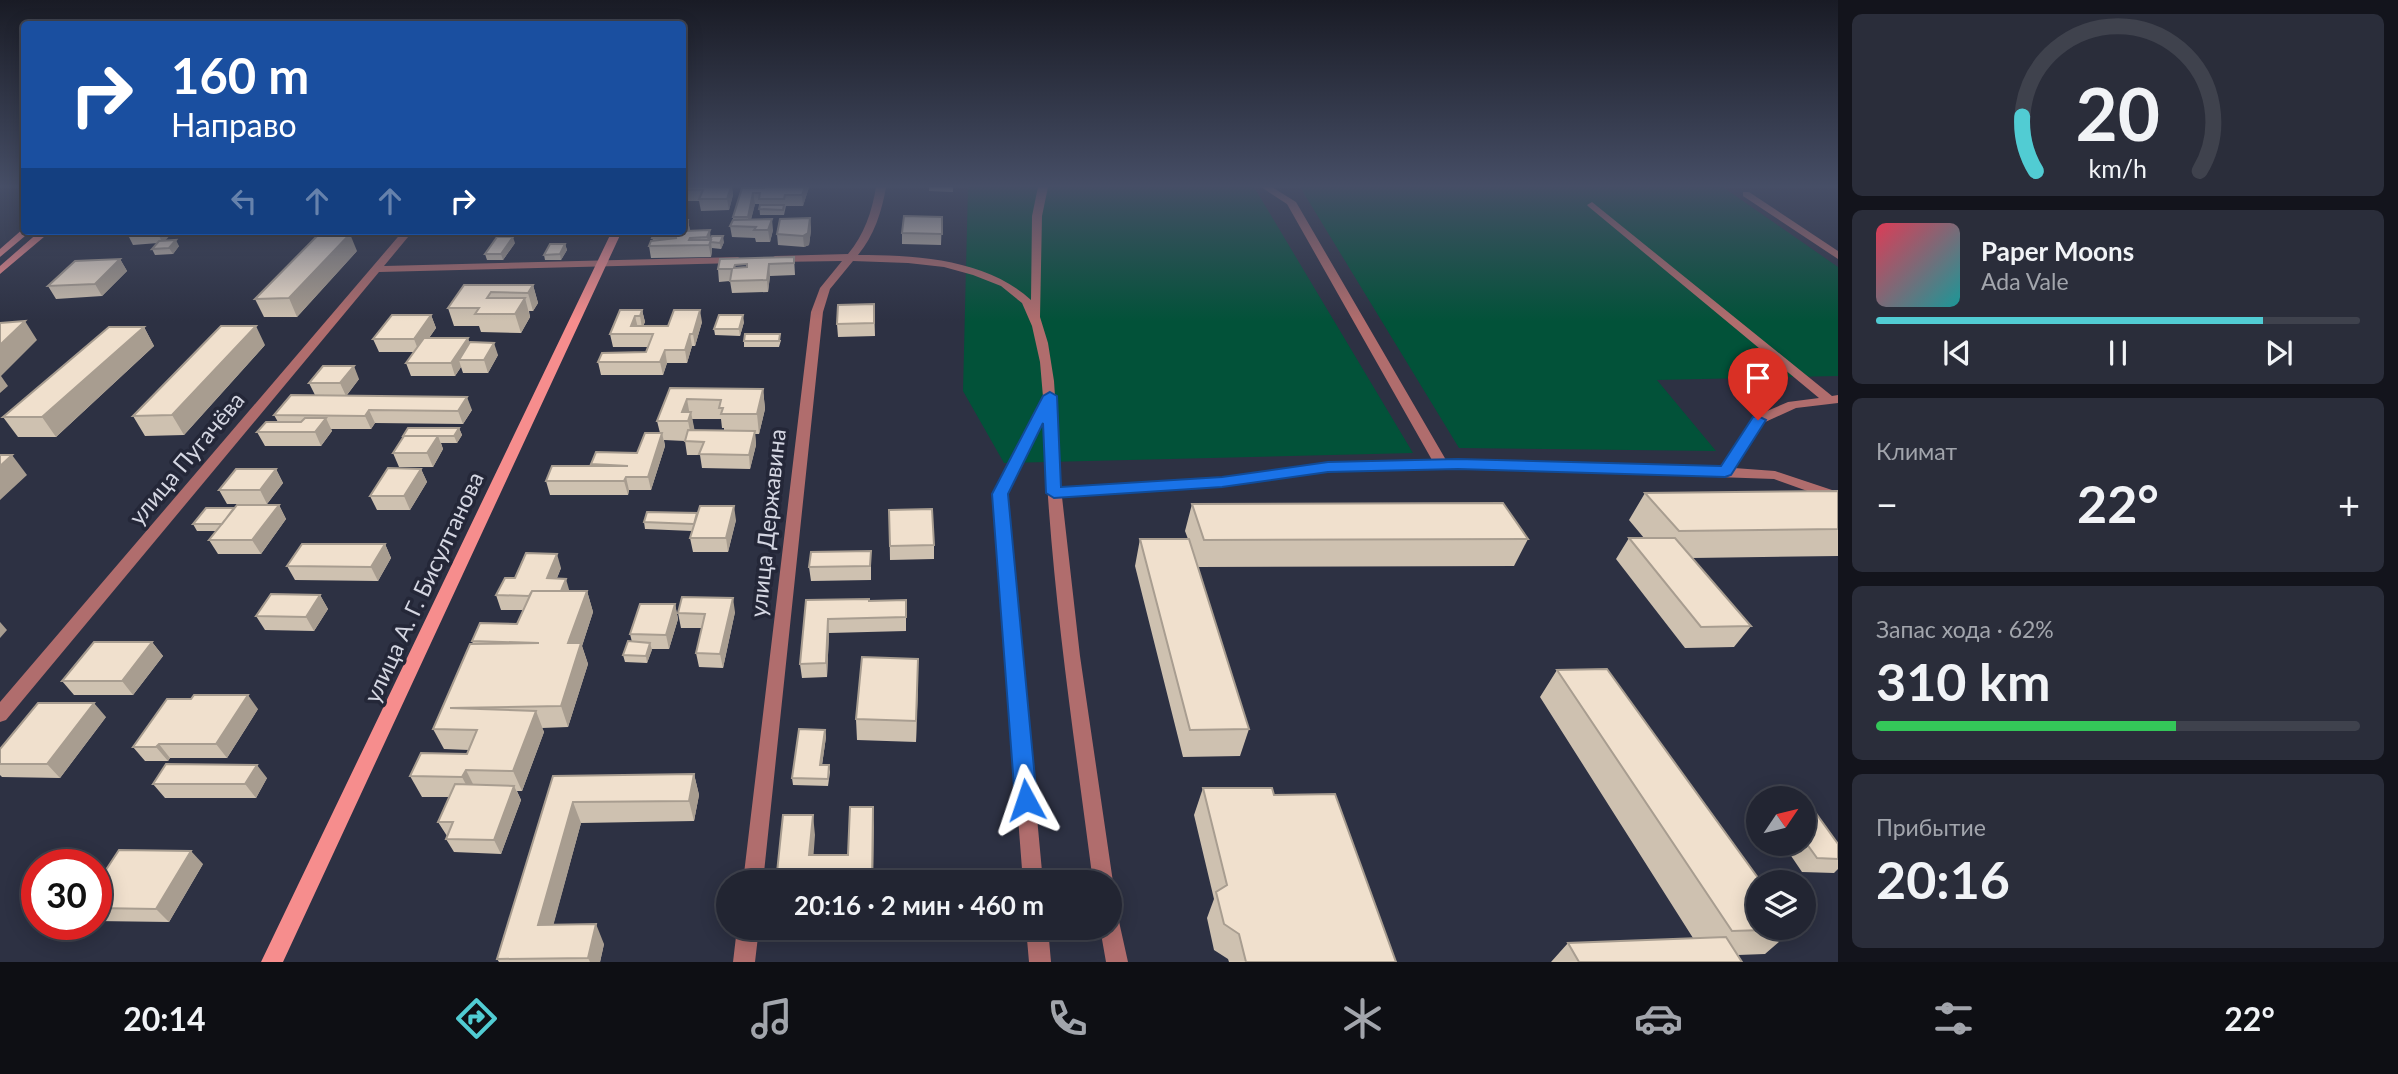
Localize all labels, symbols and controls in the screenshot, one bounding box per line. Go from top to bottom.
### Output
text: 160 m [171,46,309,104]
icon: right [56,49,147,140]
text: 20 [2076,69,2160,157]
text: Направо [171,105,297,144]
text: km/h [2089,153,2147,183]
icon: left [225,182,263,220]
icon: ahead [298,182,336,220]
icon: ahead [371,182,409,220]
icon: right [444,182,482,220]
text: Paper Moons [1981,235,2134,267]
text: Ada Vale [1981,267,2069,295]
icon: previous [1938,334,1976,372]
icon: pause [2099,334,2137,372]
icon: next [2260,334,2298,372]
pin [1728,348,1788,420]
icon: arrive [1739,359,1777,397]
street label: улица Пугачёва [122,386,250,530]
street label: улица Державина [743,427,791,619]
text: Климат [1876,437,1957,465]
street label: улица А. Г. Бисултанова [357,467,489,707]
text: 22° [2077,472,2159,534]
text: − [1876,481,1898,527]
text: + [2338,481,2360,527]
text: Запас хода · 62% [1876,615,2054,643]
text: 310 km [1876,650,2050,712]
position arrow [989,763,1063,837]
north arrow [1746,786,1816,856]
map controls [1746,786,1816,940]
text: Прибытие [1876,813,1986,841]
text: 20:16 [1876,848,2010,910]
speed limit sign: 30 [21,849,112,940]
button: layers [1746,870,1816,940]
text: 20:16 · 2 мин · 460 m [794,889,1044,921]
icon: directions [452,994,501,1043]
icon: music [747,994,796,1043]
icon: phone [1043,994,1092,1043]
icon: climate [1338,994,1387,1043]
icon: car [1634,994,1683,1043]
icon: filters [1929,994,1978,1043]
text: 20:14 [123,999,206,1038]
text: 22° [2224,999,2275,1038]

